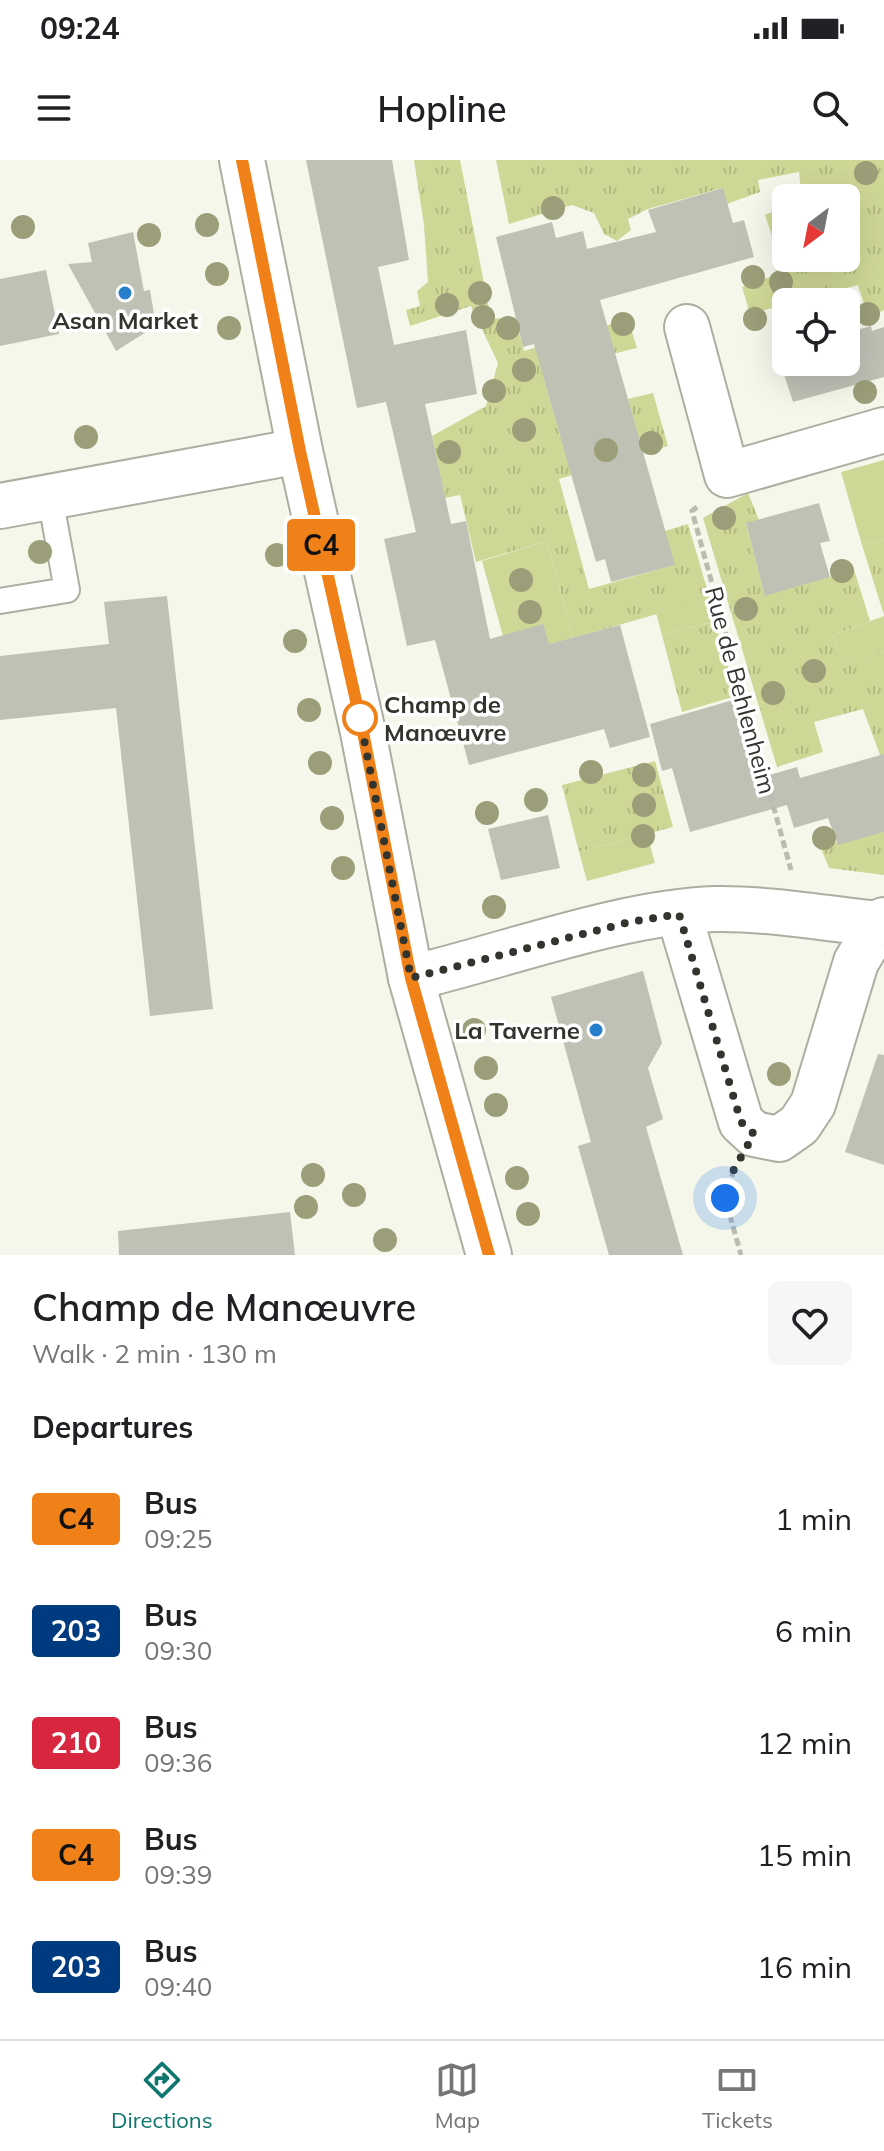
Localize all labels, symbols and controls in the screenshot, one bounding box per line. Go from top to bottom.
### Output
text: 09:24 [40,9,119,47]
icon: menu [32,86,76,130]
text: Hopline [377,86,507,131]
icon: search [808,86,852,130]
north arrow [772,184,860,272]
map controls [772,184,860,376]
marker: Asan Market [116,284,134,302]
button: locate [772,288,860,376]
place label: Asan Market [52,305,198,335]
line badge: C4 [285,519,357,571]
text: C4 [303,527,339,562]
street label: Rue de Behlenheim [699,583,783,797]
place label: Champ de Manœuvre [384,689,506,747]
marker: Champ de Manœuvre [343,701,377,735]
place label: La Taverne [454,1015,580,1045]
marker: La Taverne [587,1021,605,1039]
your location [705,1178,745,1218]
button: heart [768,1281,852,1365]
text: Champ de Manœuvre [32,1283,416,1331]
text: Walk · 2 min · 130 m [32,1337,277,1370]
text: Departures [32,1408,193,1446]
text: Bus [144,1484,198,1522]
text: 1 min [775,1500,852,1538]
text: C4 [58,1501,94,1536]
text: 09:25 [144,1522,212,1555]
text: Bus [144,1596,198,1634]
text: 6 min [775,1612,852,1650]
text: 203 [51,1613,101,1648]
text: 09:30 [144,1634,212,1667]
text: Bus [144,1708,198,1746]
text: 12 min [757,1724,852,1762]
text: 210 [51,1725,101,1760]
text: 09:36 [144,1746,212,1779]
text: Bus [144,1820,198,1858]
text: 15 min [757,1836,852,1874]
text: C4 [58,1837,94,1872]
text: 09:39 [144,1858,212,1891]
text: Bus [144,1932,198,1970]
text: 16 min [757,1948,852,1986]
text: 203 [51,1949,101,1984]
text: 09:40 [144,1970,212,2003]
tab: Directions [111,2058,213,2134]
tab: Map [435,2058,480,2134]
tab: Tickets [702,2058,773,2134]

